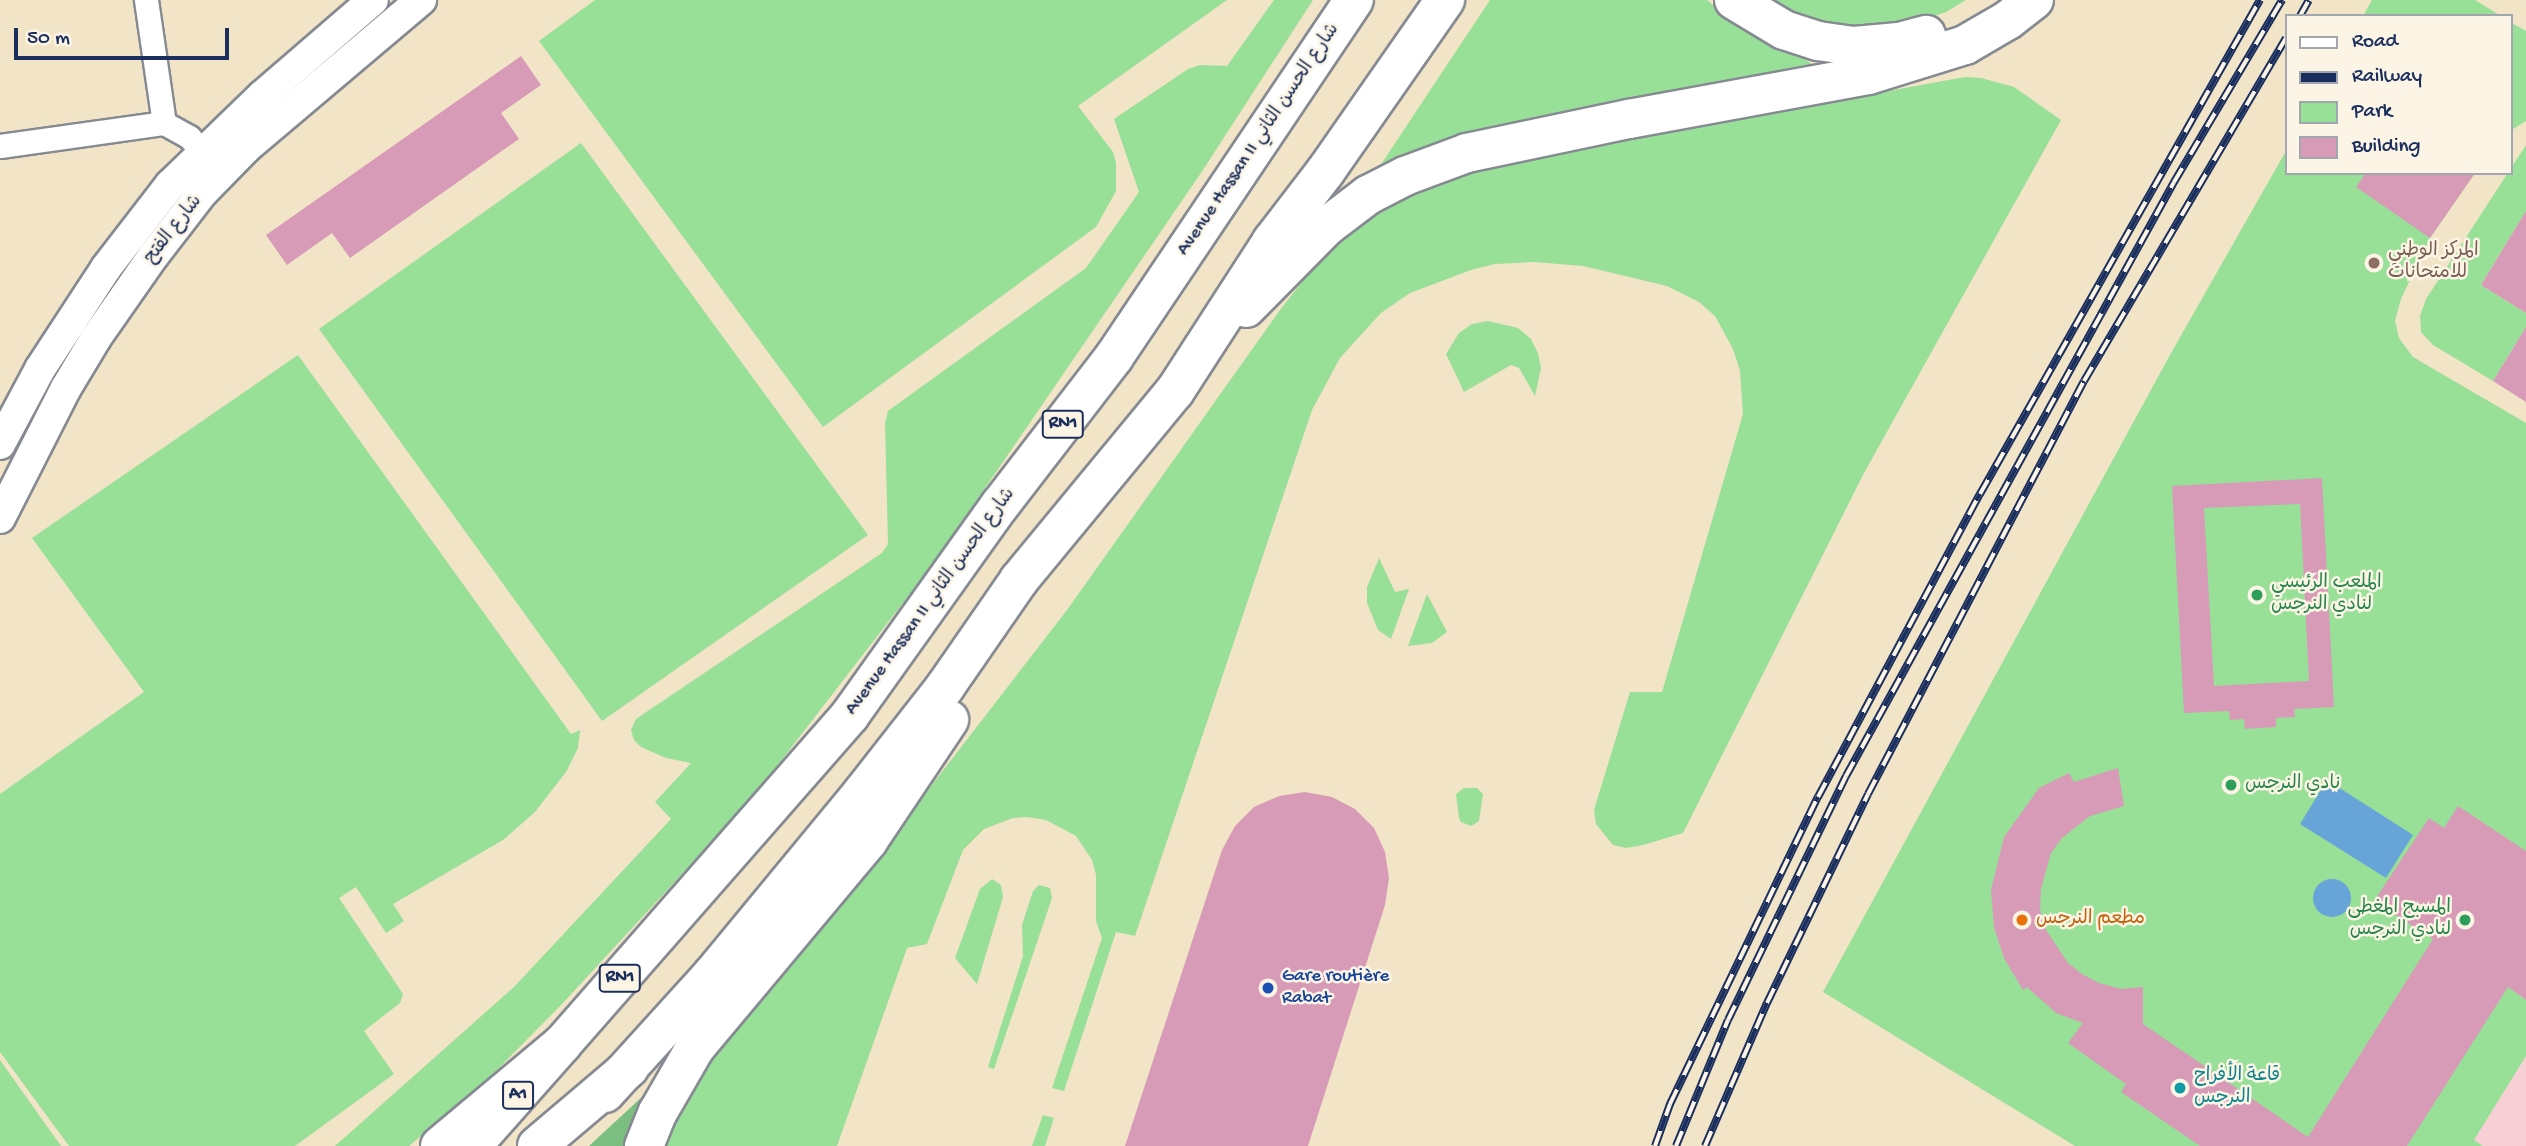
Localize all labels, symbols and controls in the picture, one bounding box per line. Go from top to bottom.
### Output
scale bar [18,14,233,58]
legend [2284,14,2512,175]
street label: Avenue Hassan II شارع الحسن الثاني [1173,20,1345,260]
text: 50 m [27,27,70,52]
text: Road [2352,30,2398,55]
text: Railway [2352,65,2422,90]
text: Park [2352,100,2392,125]
text: Building [2352,135,2421,160]
street label: شارع الفتح [140,191,208,269]
place label: المركز الوطني للامتحانات [2388,241,2479,285]
marker: المركز الوطني للامتحانات [2366,255,2382,271]
road number: RN1 [1040,410,1086,438]
street label: Avenue Hassan II شارع الحسن الثاني [841,484,1021,720]
place label: الملعب الرئيسي لنادي النرجس [2271,573,2382,617]
marker: الملعب الرئيسي لنادي النرجس [2249,587,2265,603]
place label: نادي النرجس [2245,774,2340,796]
marker: نادي النرجس [2223,777,2239,793]
place label: المسبح المغطى لنادي النرجس [2348,898,2451,942]
place label: مطعم النرجس [2036,909,2145,931]
marker: مطعم النرجس [2014,912,2030,928]
marker: المسبح المغطى لنادي النرجس [2457,912,2473,928]
road number: RN1 [597,964,643,993]
place label: Gare routière Rabat [1282,966,1389,1010]
marker: Gare routière Rabat [1260,980,1276,996]
place label: قاعة الأفراح النرجس [2194,1066,2280,1110]
road number: A1 [500,1080,536,1110]
marker: قاعة الأفراح النرجس [2172,1080,2188,1096]

